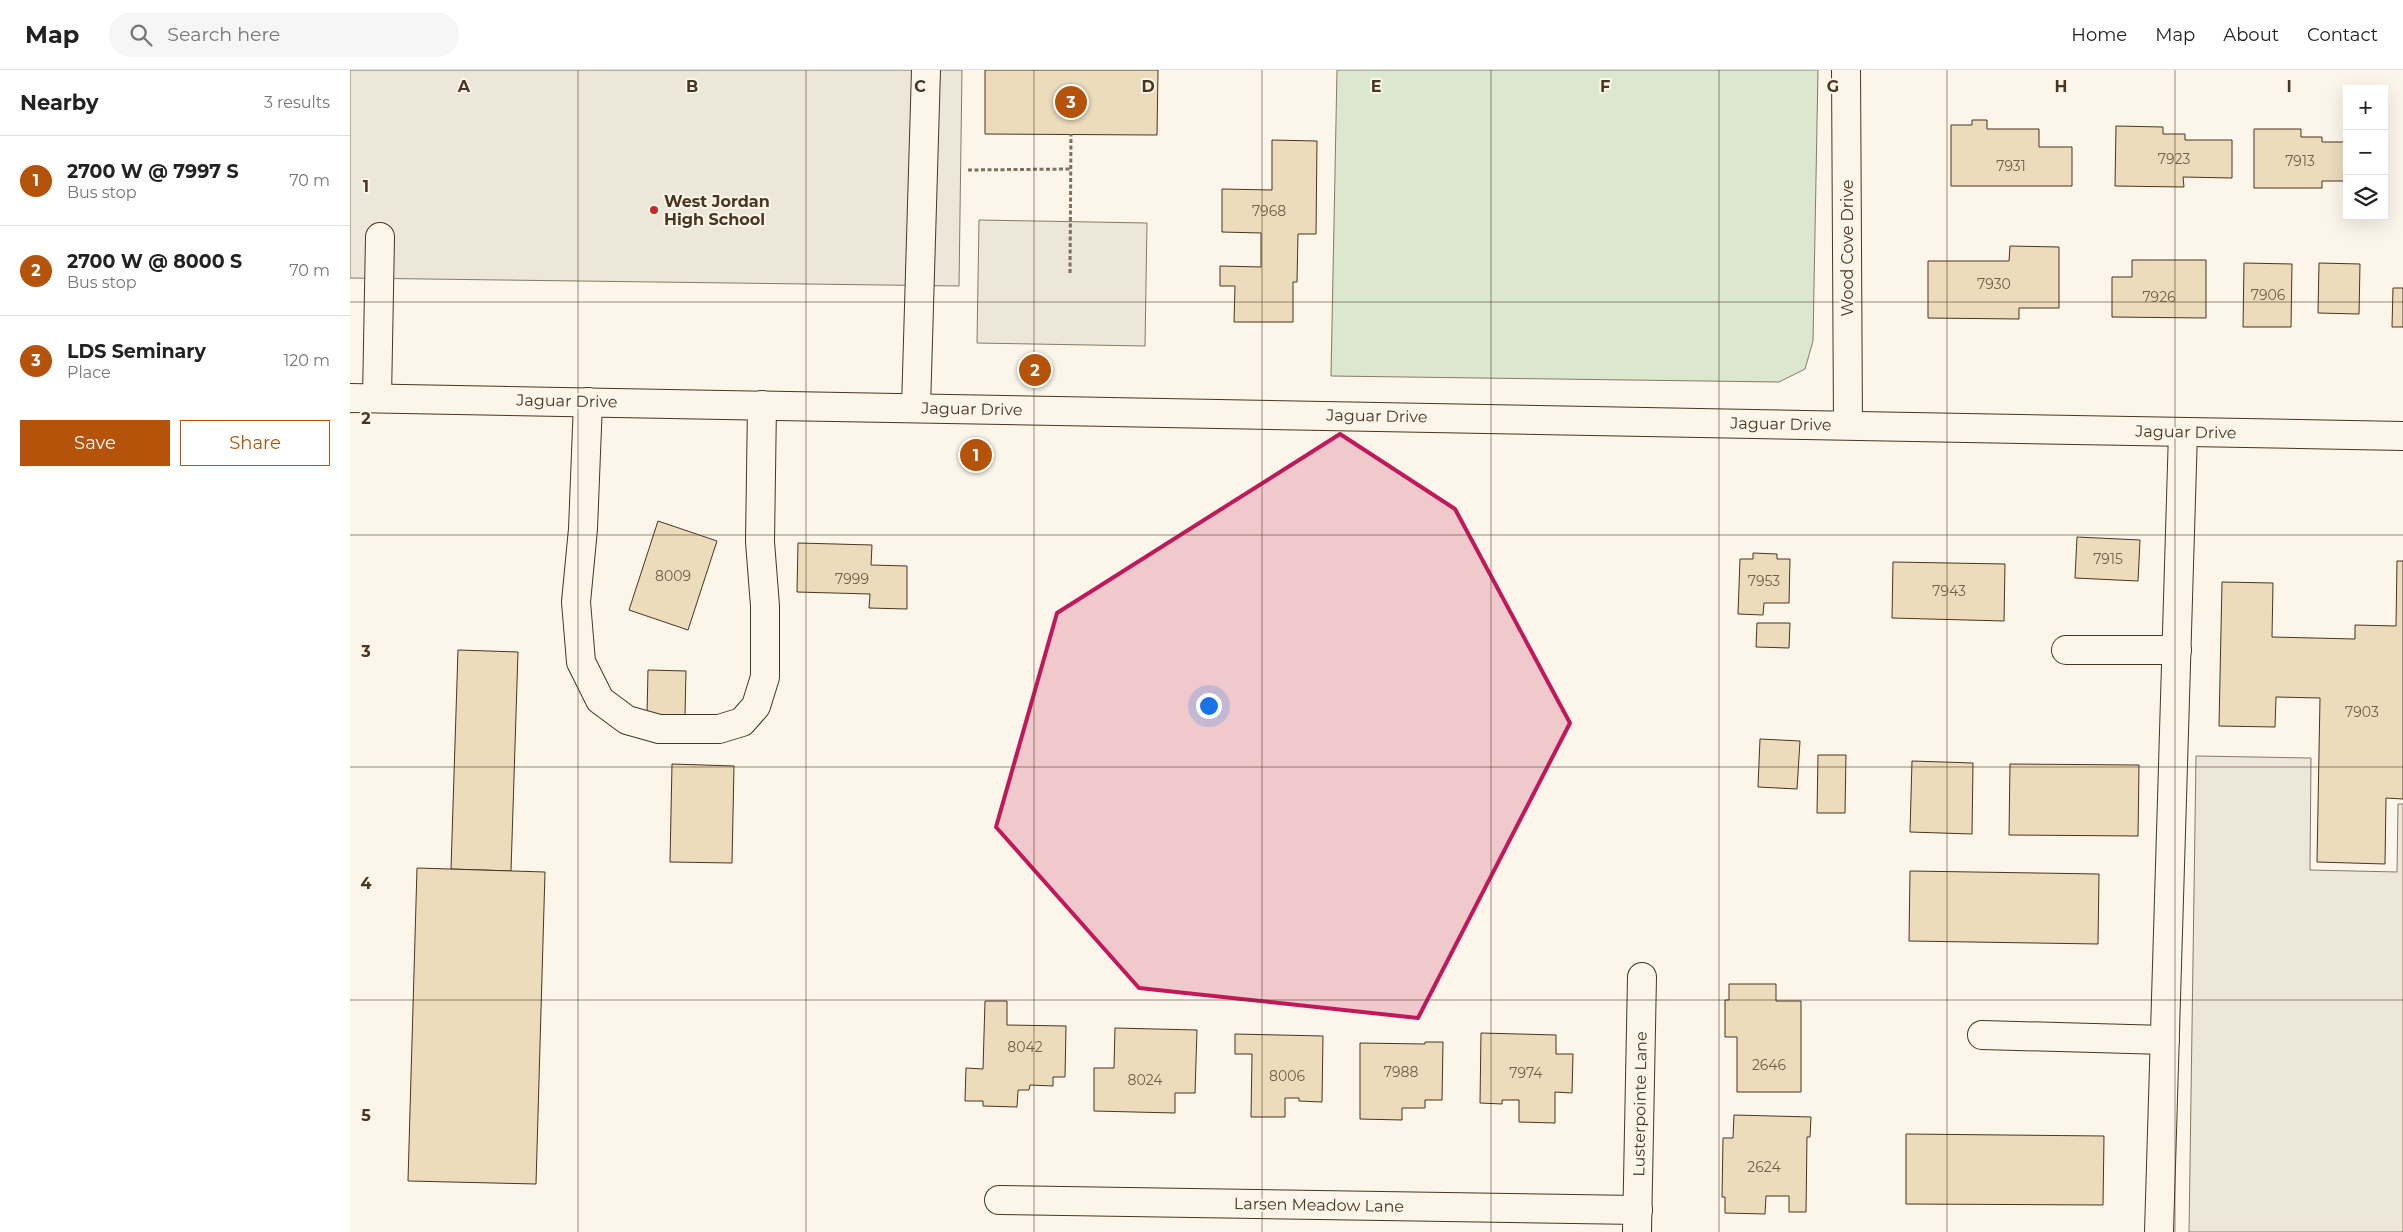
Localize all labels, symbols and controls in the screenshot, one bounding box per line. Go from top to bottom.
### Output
search box [109,12,459,57]
text: Map [25,20,79,49]
icon: search [127,21,155,49]
text: Search here [167,23,280,46]
text: Home [2071,24,2127,46]
text: Map [2155,24,2195,46]
text: About [2223,24,2279,46]
text: Contact [2307,24,2378,46]
text: A [457,77,471,96]
text: B [686,77,698,96]
text: C [914,77,926,96]
text: D [1141,77,1155,96]
text: E [1371,77,1381,96]
text: F [1600,77,1610,96]
text: G [1827,77,1839,96]
text: H [2055,77,2067,96]
text: I [2286,77,2292,96]
pin: 3 [1055,83,1087,121]
map controls [2343,85,2388,220]
button: + [2343,85,2388,130]
text: Nearby [20,90,99,115]
text: 3 results [264,93,330,112]
button: − [2343,130,2388,175]
house number: 7923 [2158,150,2190,168]
house number: 7913 [2285,152,2315,170]
house number: 7931 [1996,157,2026,175]
text: 2700 W @ 7997 S [67,160,239,183]
text: 1 [33,171,39,190]
text: 70 m [289,171,330,190]
button: layers [2343,175,2388,220]
text: 1 [363,177,369,196]
street label: Wood Cove Drive [1838,180,1857,316]
text: Bus stop [67,183,137,202]
place label: West Jordan High School [664,192,770,229]
house number: 7968 [1252,202,1286,220]
marker: West Jordan High School [648,204,660,216]
text: 2700 W @ 8000 S [67,250,242,273]
text: 2 [31,261,41,280]
text: 70 m [289,261,330,280]
text: Bus stop [67,273,137,292]
house number: 7930 [1977,275,2011,293]
house number: 7906 [2251,286,2286,304]
house number: 7926 [2142,288,2176,306]
text: LDS Seminary [67,340,206,363]
text: 3 [31,351,41,370]
text: 120 m [283,351,330,370]
pin: 2 [1019,351,1051,389]
text: Place [67,363,111,382]
street label: Jaguar Drive [515,391,618,411]
street label: Jaguar Drive [920,399,1023,419]
street label: Jaguar Drive [1325,406,1428,426]
text: 2 [361,409,371,428]
street label: Jaguar Drive [1729,414,1832,434]
button: Save [20,420,170,466]
button: Share [180,420,330,466]
street label: Jaguar Drive [2134,422,2237,442]
pin: 1 [960,436,992,474]
house number: 7915 [2093,550,2123,568]
house number: 8009 [655,567,691,585]
house number: 7999 [835,570,869,588]
house number: 7953 [1748,572,1780,590]
house number: 7943 [1932,582,1966,600]
text: 3 [360,642,371,661]
your location [1196,693,1222,719]
house number: 7903 [2345,703,2379,721]
text: 4 [360,874,372,893]
street label: Lusterpointe Lane [1629,1031,1651,1177]
house number: 8042 [1007,1038,1043,1056]
house number: 2646 [1752,1056,1787,1074]
house number: 7988 [1384,1063,1418,1081]
house number: 7974 [1509,1064,1543,1082]
house number: 8006 [1269,1067,1305,1085]
house number: 8024 [1127,1071,1163,1089]
text: 5 [361,1106,371,1125]
house number: 2624 [1747,1158,1781,1176]
street label: Larsen Meadow Lane [1234,1194,1404,1216]

